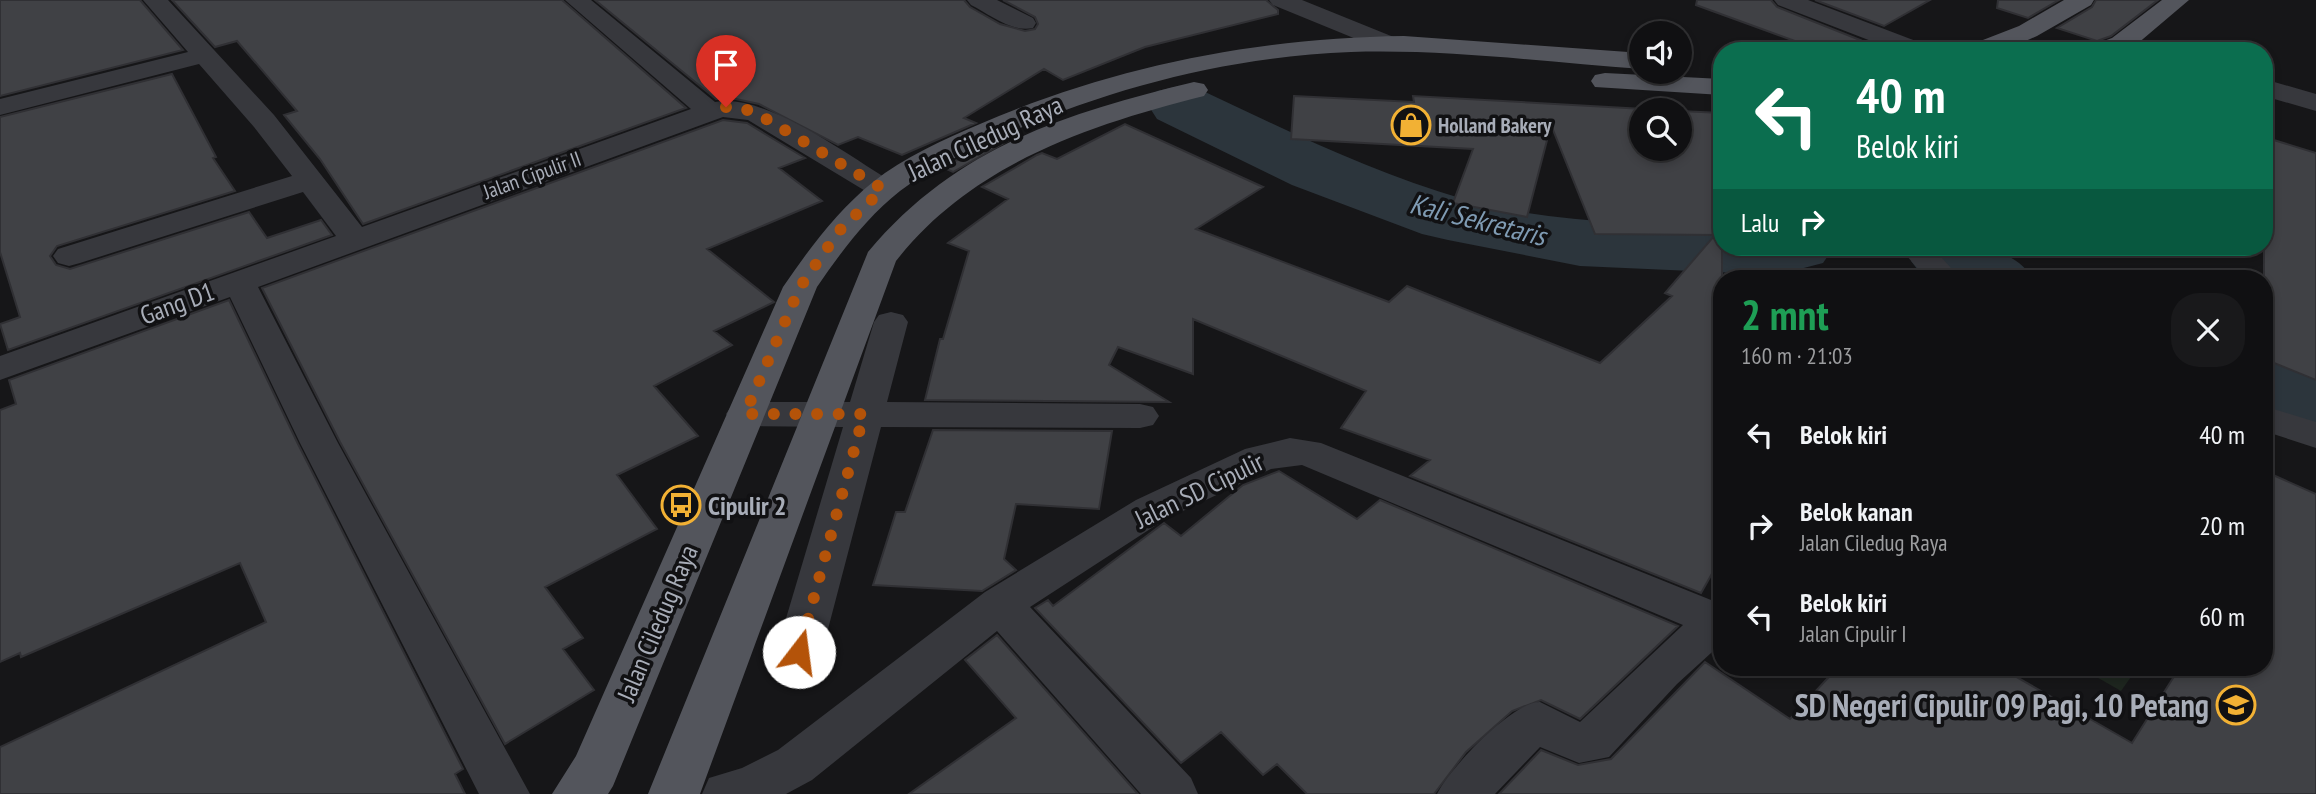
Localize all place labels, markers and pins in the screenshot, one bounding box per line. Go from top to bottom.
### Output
pin [696,35,756,107]
shop icon: Holland Bakery [1390,104,1432,146]
place label: Holland Bakery [1438,112,1552,139]
bus stop icon: Cipulir 2 [660,484,702,526]
place label: Cipulir 2 [708,489,787,522]
place label: SD Negeri Cipulir 09 Pagi, 10 Petang [1795,684,2209,726]
school or university icon: SD Negeri Cipulir 09 Pagi, 10 Petang [2215,684,2257,726]

